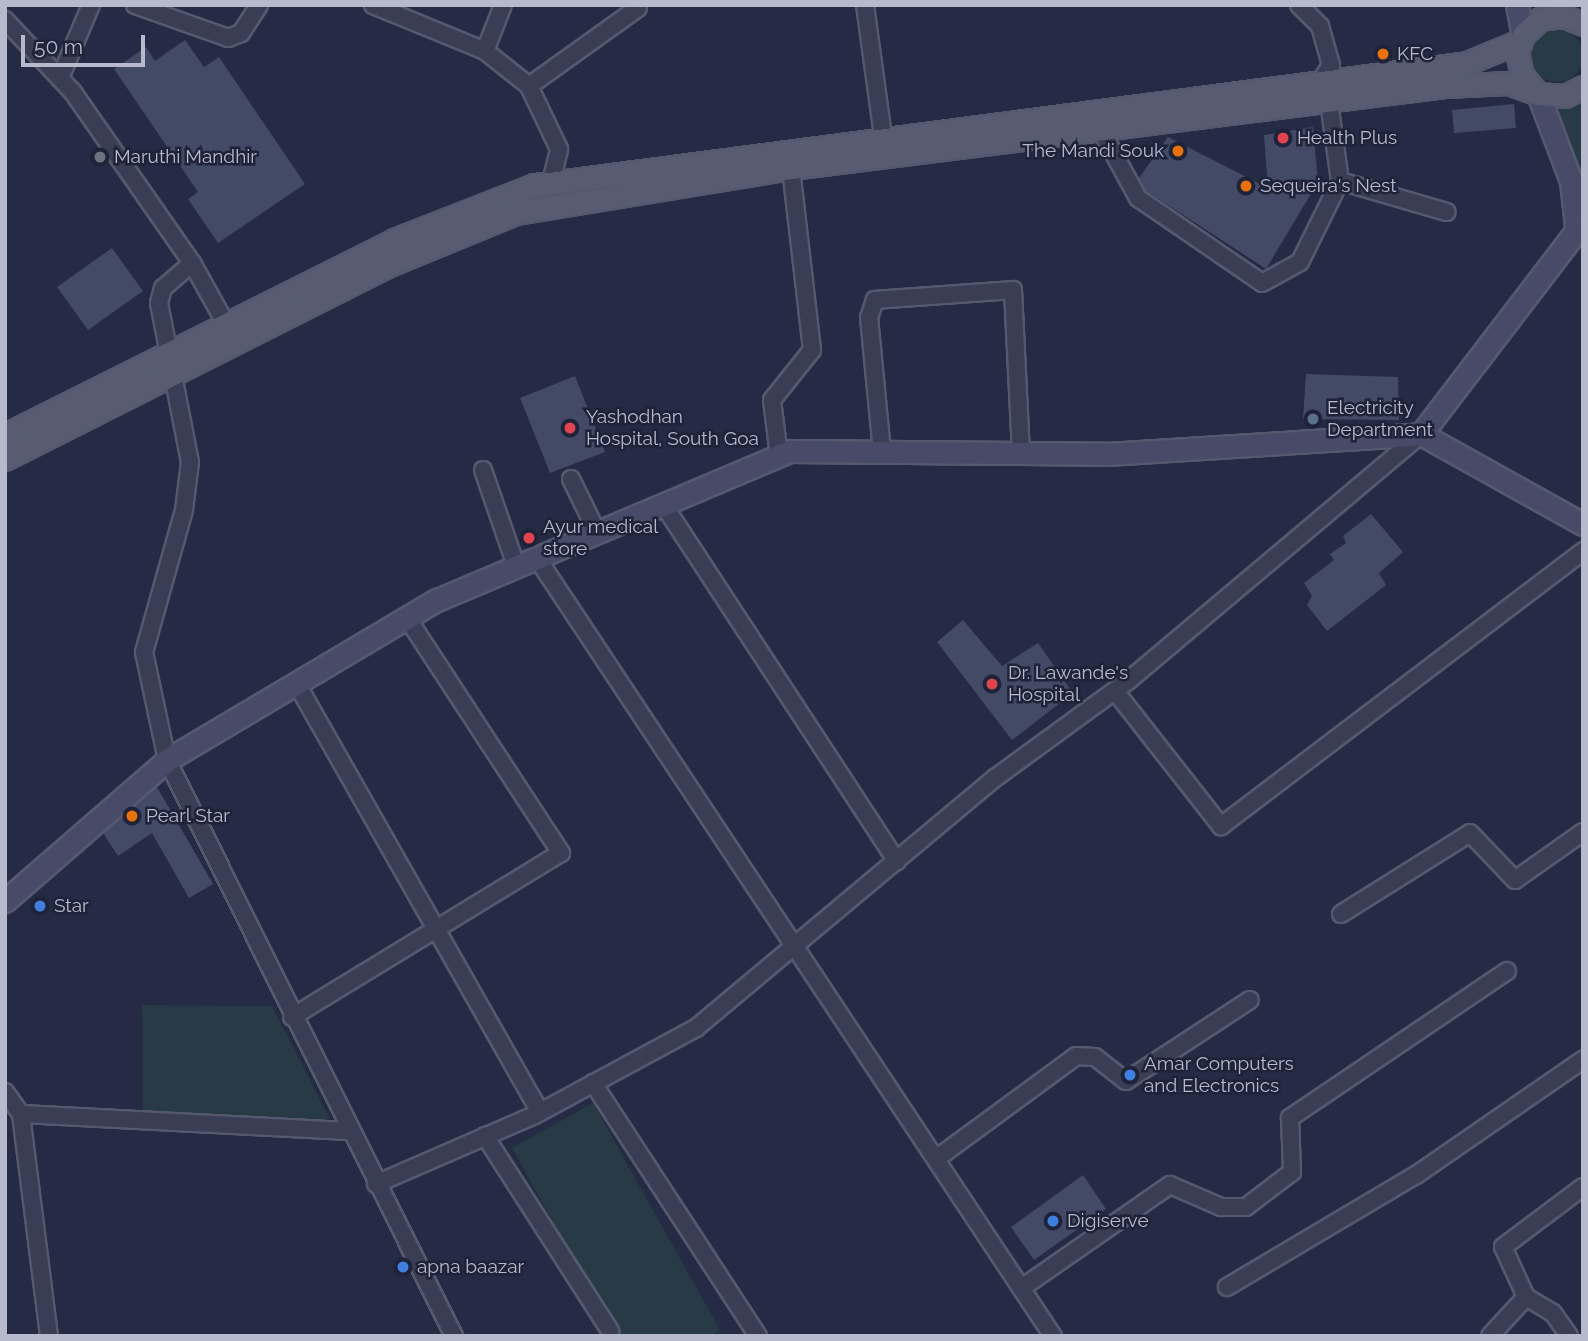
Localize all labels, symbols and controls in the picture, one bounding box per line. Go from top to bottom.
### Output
scale bar [24,21,149,65]
text: 50 m [34,34,83,59]
place label: KFC [1397,43,1433,65]
marker: KFC [1375,46,1391,62]
place label: Health Plus [1297,127,1397,149]
marker: Health Plus [1275,130,1291,146]
place label: The Mandi Souk [1022,140,1164,162]
marker: The Mandi Souk [1170,143,1186,159]
place label: Maruthi Mandhir [114,146,257,168]
marker: Maruthi Mandhir [92,149,108,165]
place label: Sequeira's Nest [1260,175,1397,197]
marker: Sequeira's Nest [1238,178,1254,194]
place label: Electricity Department [1327,397,1433,441]
place label: Yashodhan Hospital, South Goa [586,406,759,450]
marker: Electricity Department [1305,411,1321,427]
marker: Yashodhan Hospital, South Goa [560,418,580,438]
place label: Ayur medical store [543,516,659,560]
marker: Ayur medical store [521,530,537,546]
place label: Dr. Lawande's Hospital [1008,662,1128,706]
marker: Dr. Lawande's Hospital [982,674,1002,694]
place label: Pearl Star [146,805,231,827]
marker: Pearl Star [124,808,140,824]
place label: Star [54,895,89,917]
marker: Star [32,898,48,914]
place label: Amar Computers and Electronics [1144,1053,1294,1097]
marker: Amar Computers and Electronics [1122,1067,1138,1083]
place label: Digiserve [1067,1210,1149,1232]
marker: Digiserve [1045,1213,1061,1229]
place label: apna baazar [417,1256,524,1278]
marker: apna baazar [395,1259,411,1275]

